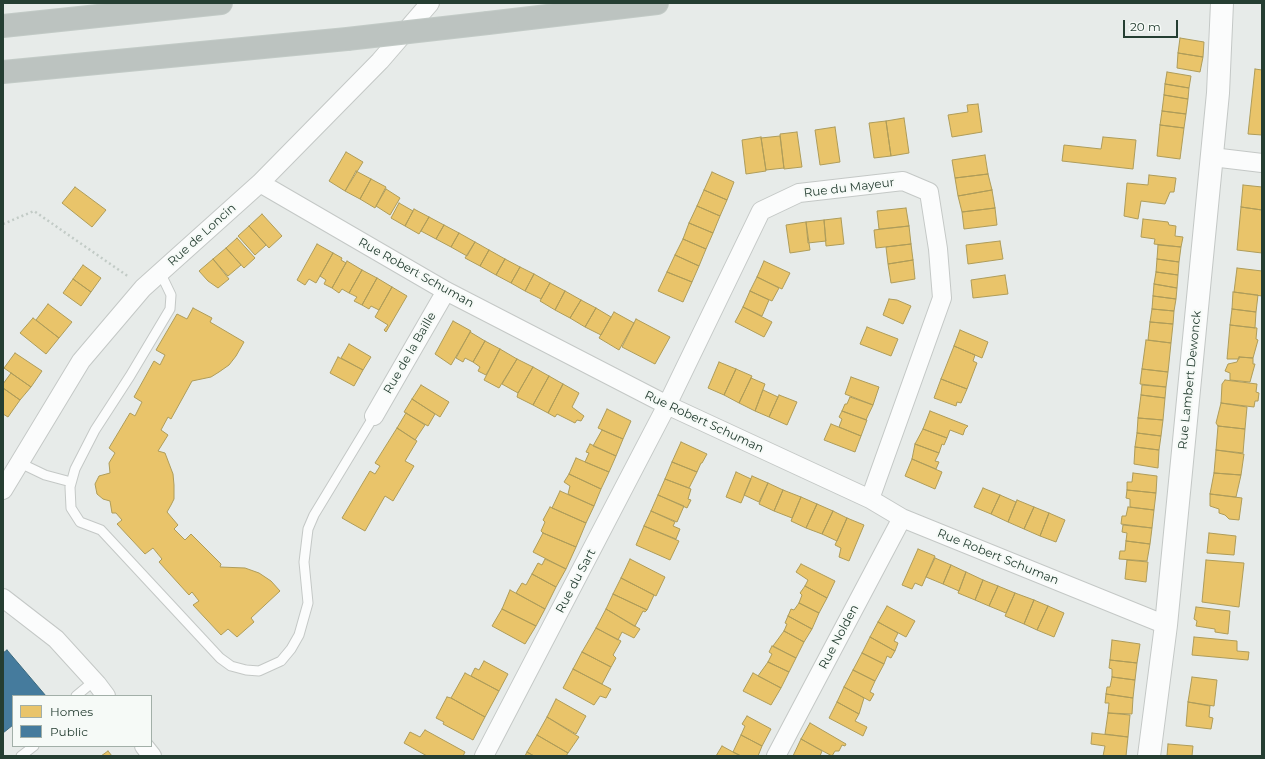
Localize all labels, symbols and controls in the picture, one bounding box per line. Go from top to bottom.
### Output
scale bar [1125,12,1180,38]
text: 20 m [1130,19,1161,34]
street label: Rue du Mayeur [803,175,895,201]
street label: Rue de Loncin [165,201,239,269]
street label: Rue Robert Schuman [356,235,476,311]
street label: Rue de la Baille [381,309,439,397]
street label: Rue Lambert Dewonck [1176,310,1204,450]
street label: Rue Robert Schuman [642,388,766,456]
street label: Rue Robert Schuman [935,526,1061,588]
street label: Rue du Sart [553,546,599,616]
street label: Rue Nolden [816,602,862,672]
legend [12,695,152,747]
text: Homes [50,704,93,719]
text: Public [50,724,88,739]

